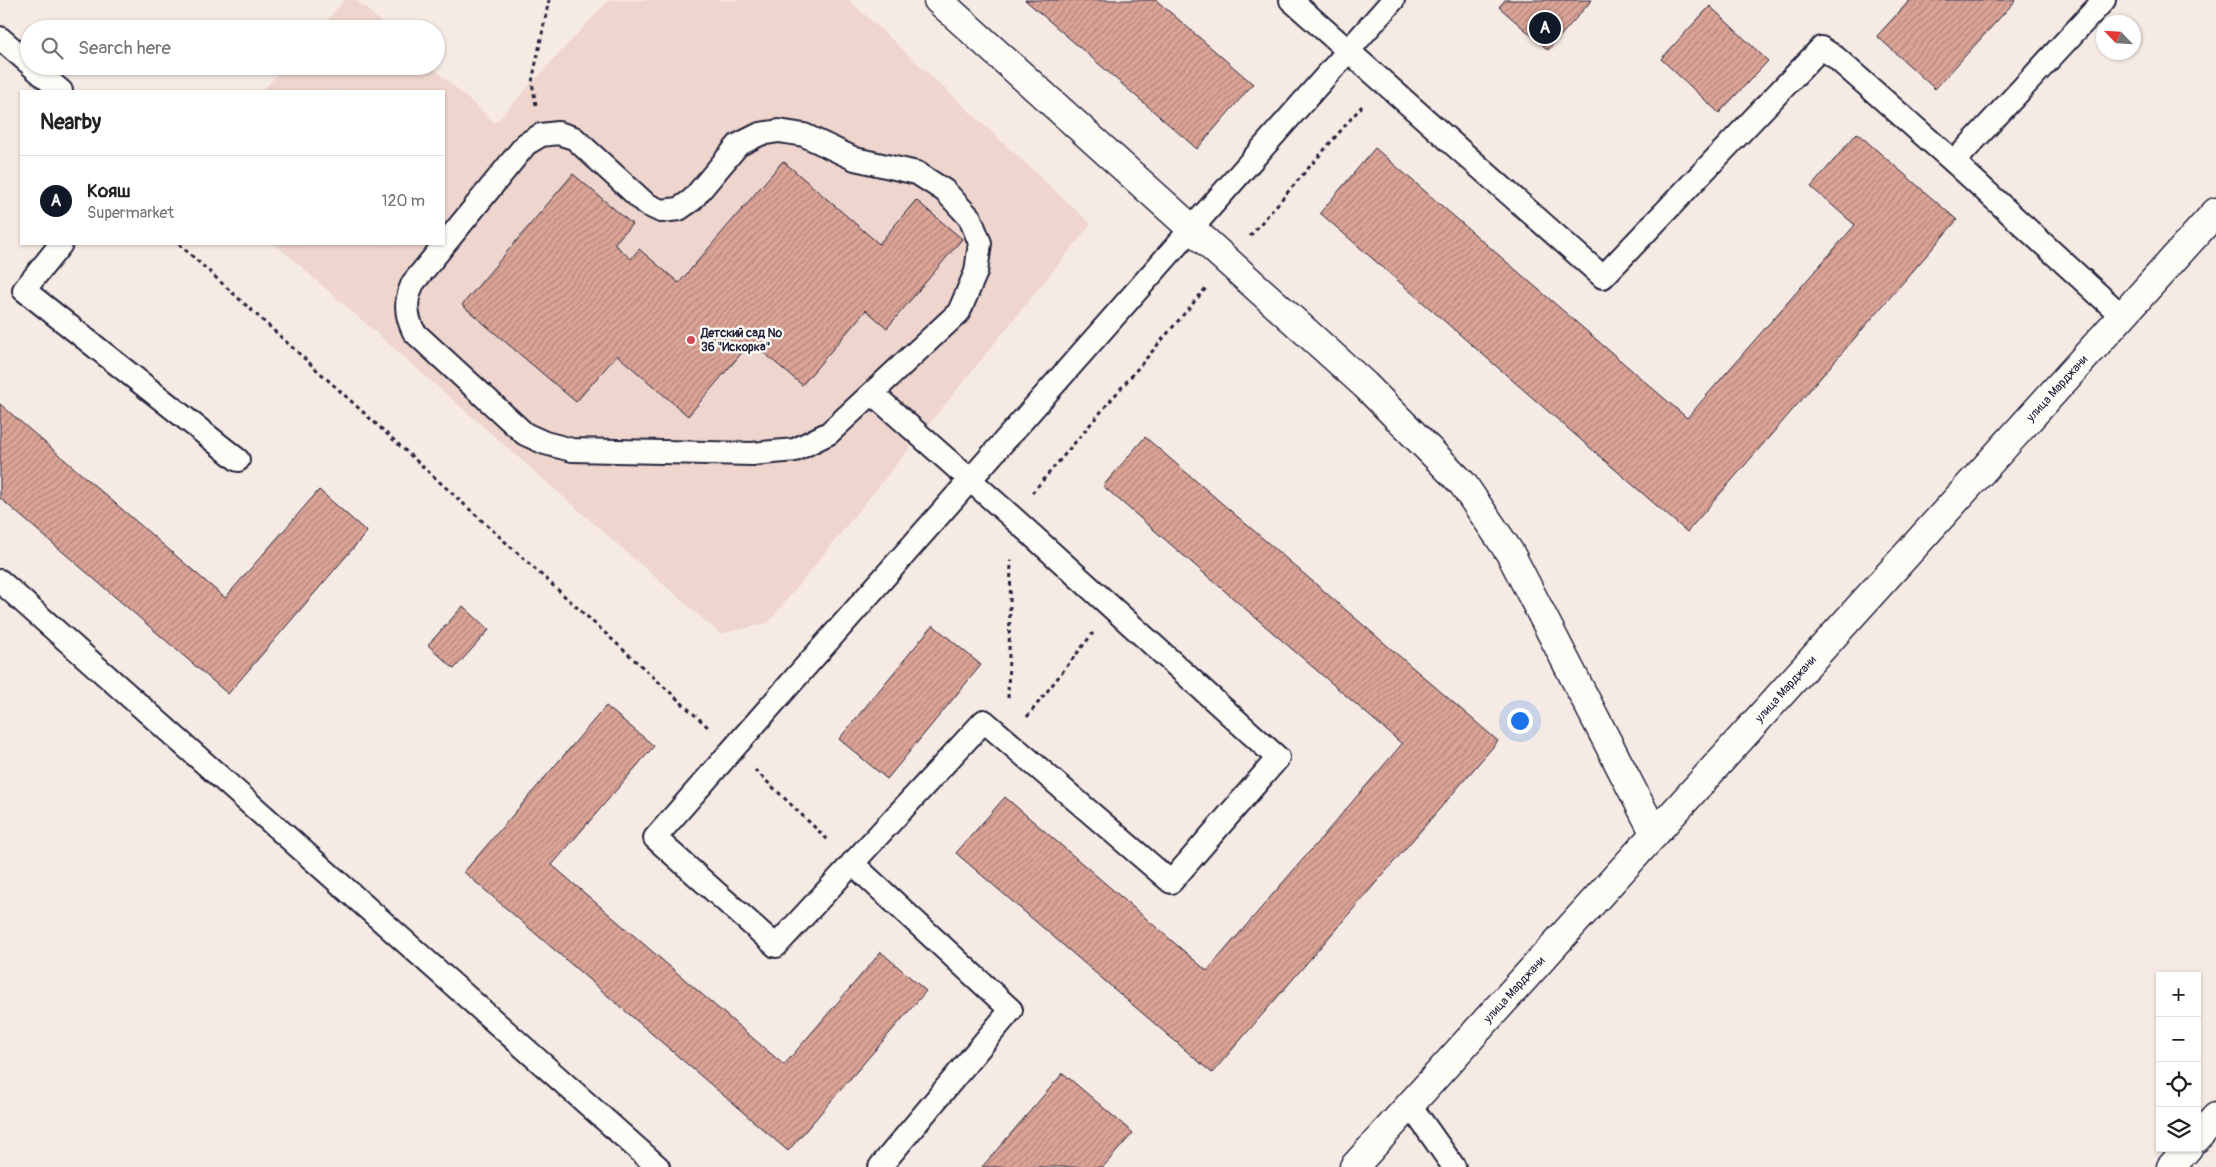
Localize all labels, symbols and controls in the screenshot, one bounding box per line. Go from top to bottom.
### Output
pin: A [1529,9,1561,47]
north arrow [2096,15,2141,60]
search box [20,20,445,75]
icon: search [38,34,66,62]
text: Search here [78,36,171,60]
text: Nearby [40,109,101,136]
text: Кояш [87,179,131,203]
text: A [51,191,61,211]
text: 120 m [381,191,425,211]
text: Supermarket [87,203,174,223]
place label: Детский сад № 36 "Искорка" [700,326,783,355]
marker: Детский сад № 36 "Искорка" [685,334,697,346]
street label: улица Марджани [2023,352,2091,426]
street label: улица Марджани [1751,652,1820,726]
your location [1507,708,1533,734]
street label: улица Марджани [1480,953,1549,1027]
map controls [2156,972,2201,1152]
button: + [2156,972,2201,1017]
button: − [2156,1017,2201,1062]
button: locate [2156,1062,2201,1107]
button: layers [2156,1107,2201,1152]

